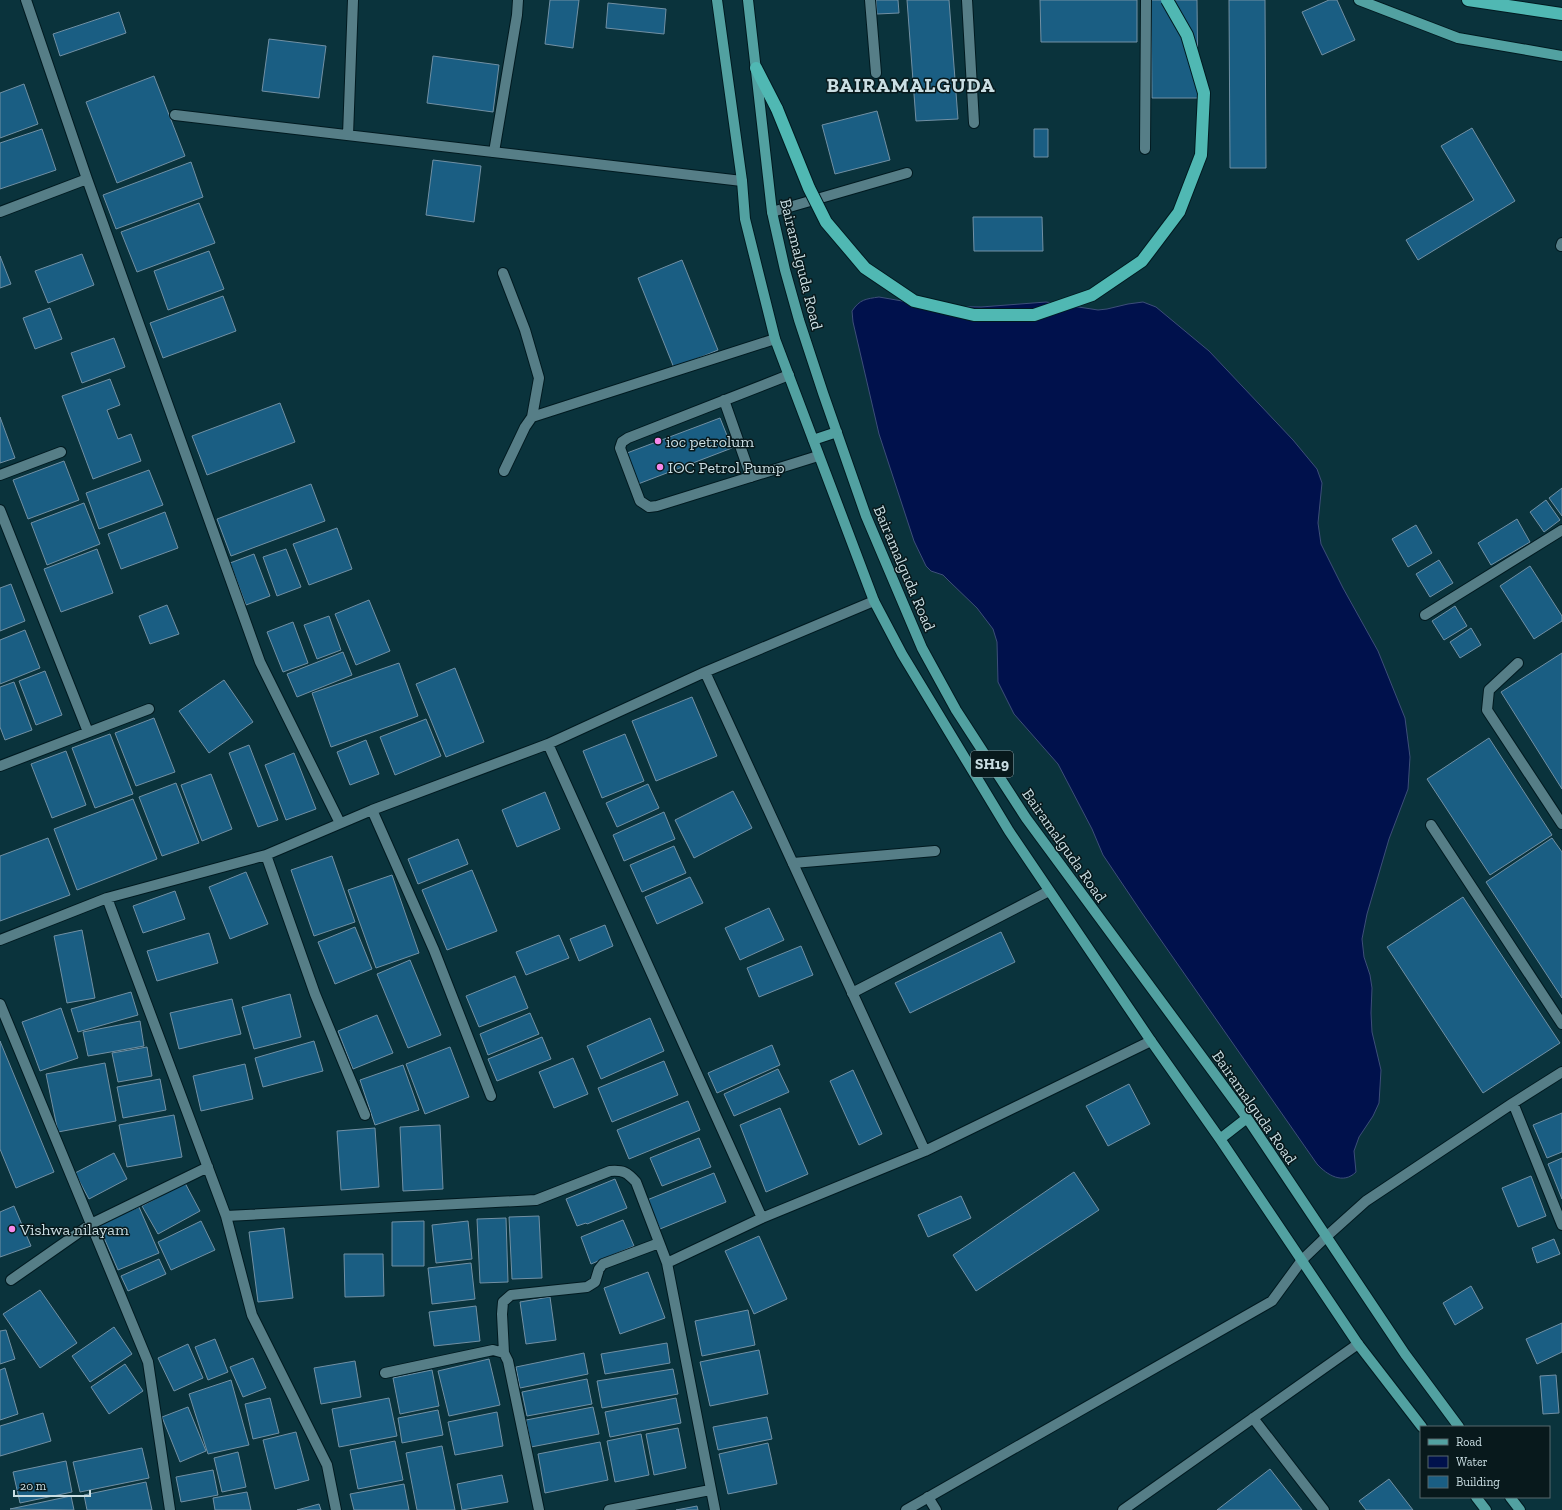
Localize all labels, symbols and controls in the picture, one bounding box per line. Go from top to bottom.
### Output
district label: BAIRAMALGUDA [826,73,996,97]
street label: Bairamalguda Road [776,197,827,332]
place label: ioc petrolum [666,432,754,451]
marker: ioc petrolum [653,436,663,446]
place label: IOC Petrol Pump [668,458,785,477]
marker: IOC Petrol Pump [655,462,665,472]
street label: Bairamalguda Road [870,503,940,634]
road number: SH19 [971,751,1013,777]
street label: Bairamalguda Road [1018,785,1111,906]
street label: Bairamalguda Road [1208,1047,1301,1168]
place label: Vishwa nilayam [19,1220,129,1239]
marker: Vishwa nilayam [7,1224,17,1234]
legend [1420,1426,1550,1498]
text: Road [1456,1435,1482,1449]
text: Water [1456,1455,1488,1469]
scale bar [14,1472,90,1498]
text: Building [1456,1475,1500,1489]
text: 20 m [20,1479,47,1493]

